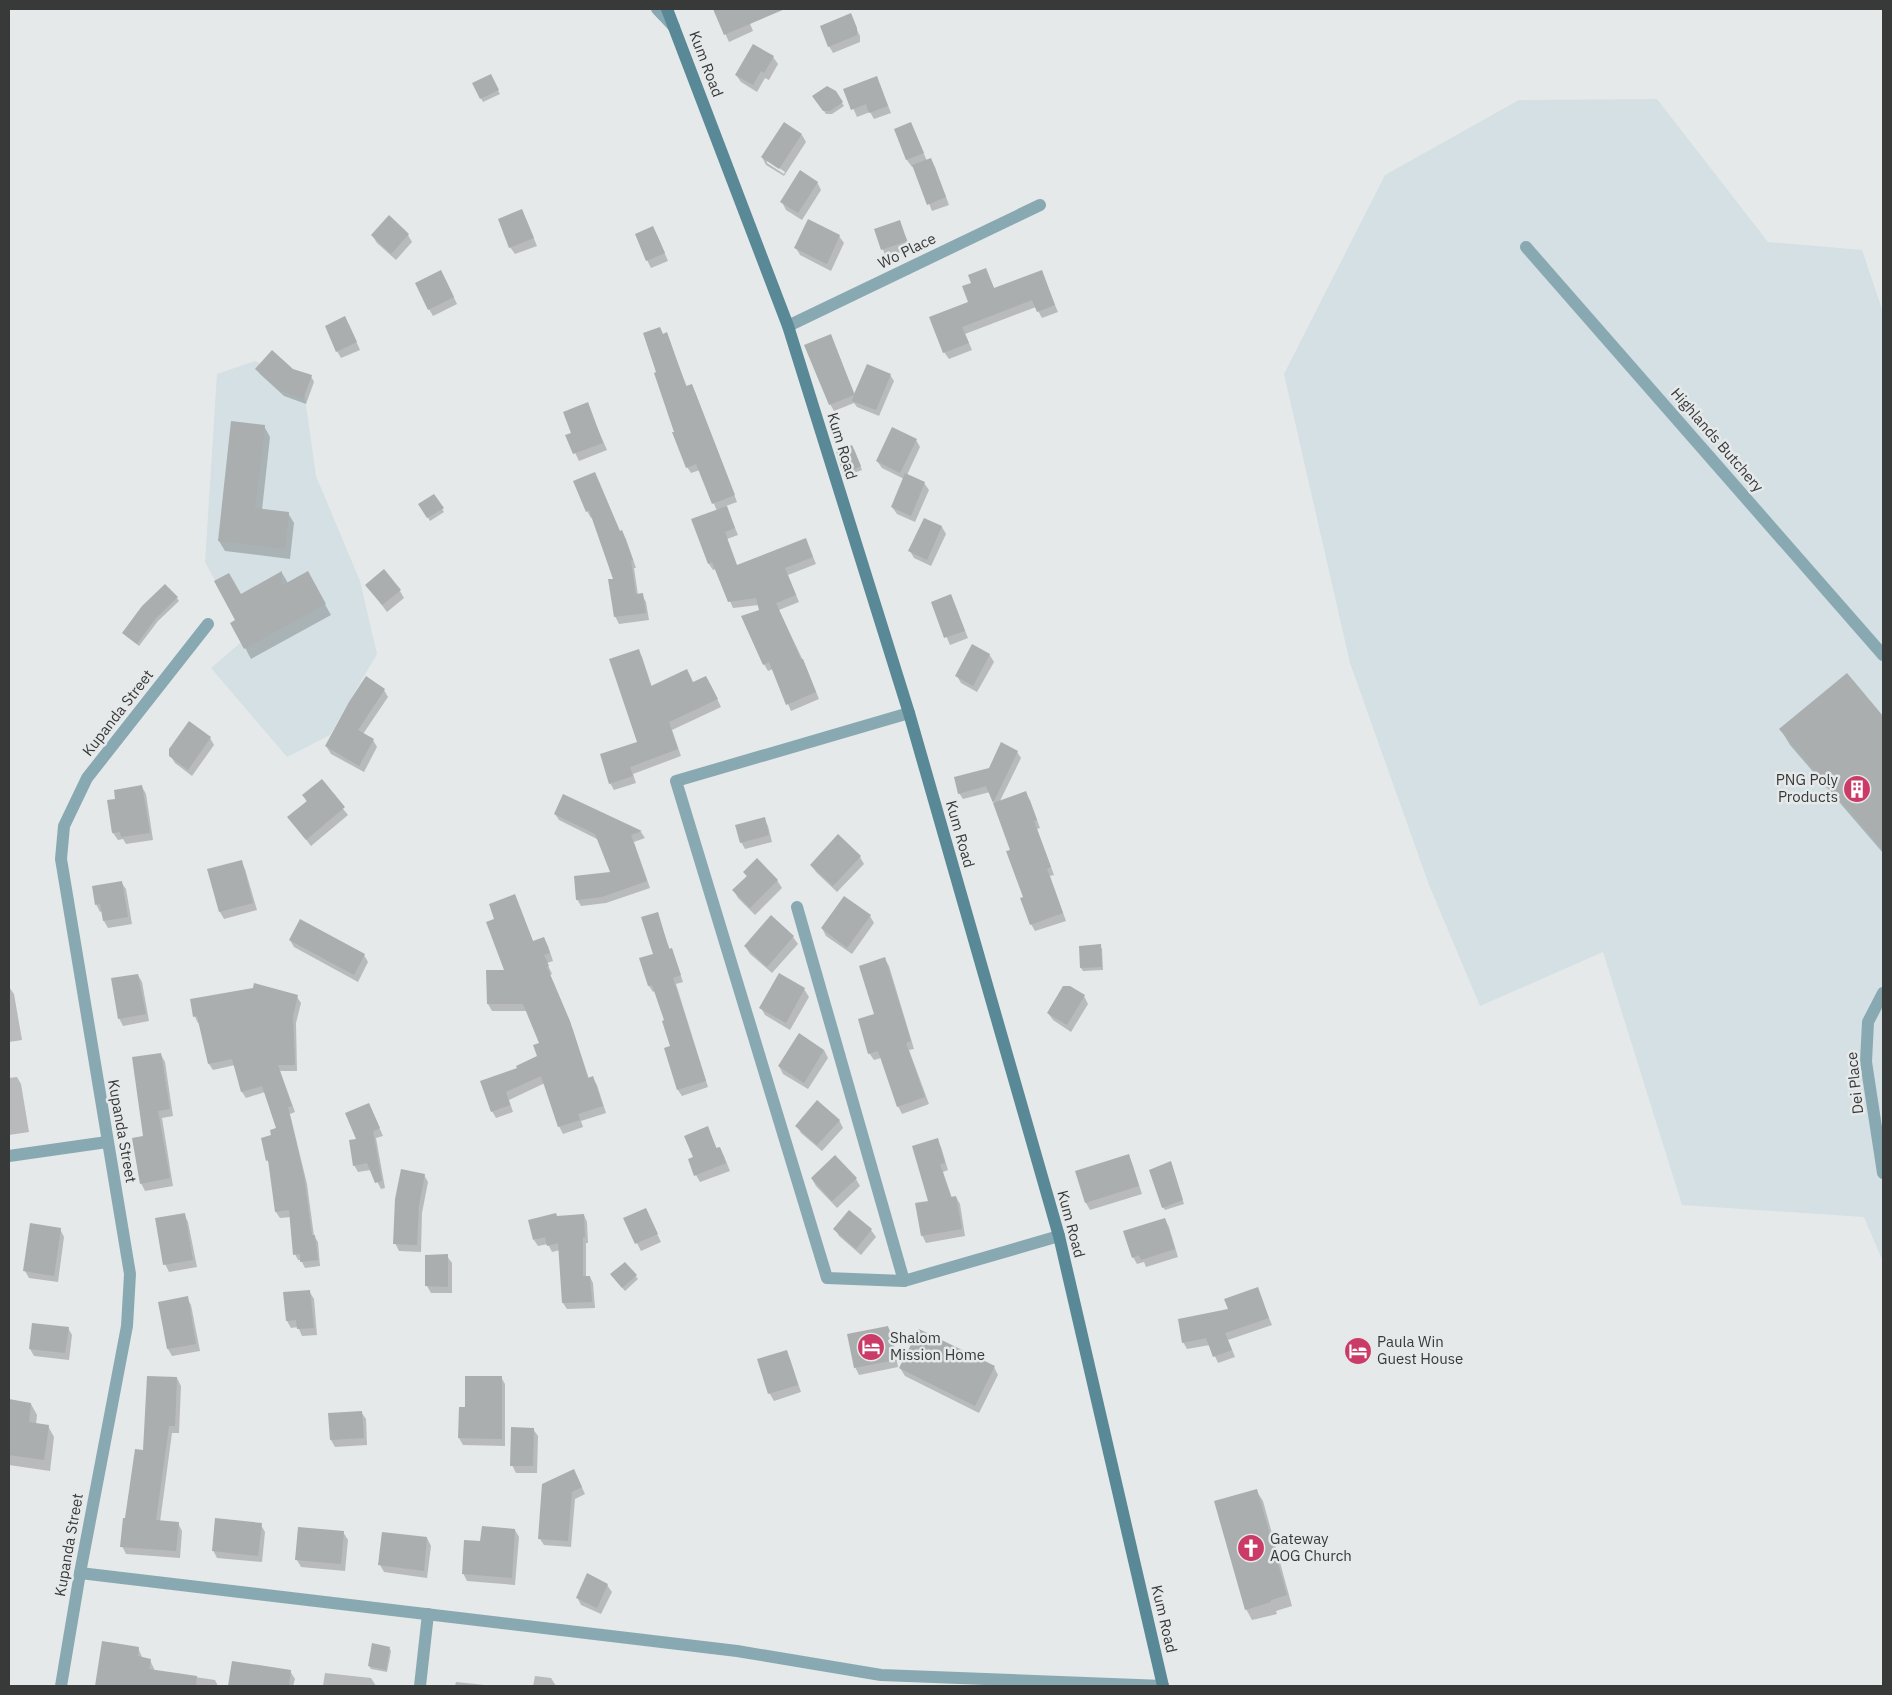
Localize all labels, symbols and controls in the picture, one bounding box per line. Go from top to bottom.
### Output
street label: Kum Road [685,28,728,99]
street label: Wo Place [875,228,939,273]
street label: Highlands Butchery [1667,384,1768,496]
street label: Kum Road [823,410,862,482]
street label: Kupanda Street [78,666,157,760]
place label: PNG Poly Products [1776,770,1839,806]
building icon: PNG Poly Products [1842,774,1872,804]
street label: Kum Road [942,798,979,870]
street label: Dei Place [1842,1051,1867,1115]
street label: Kupanda Street [104,1078,141,1184]
street label: Kum Road [1053,1188,1090,1260]
place label: Shalom Mission Home [890,1328,985,1364]
hotel icon: Shalom Mission Home [856,1332,886,1362]
place label: Paula Win Guest House [1377,1332,1463,1368]
hotel icon: Paula Win Guest House [1343,1336,1373,1366]
street label: Kupanda Street [50,1492,87,1598]
place label: Gateway AOG Church [1270,1529,1352,1565]
church icon: Gateway AOG Church [1236,1533,1266,1563]
street label: Kum Road [1147,1583,1182,1655]

